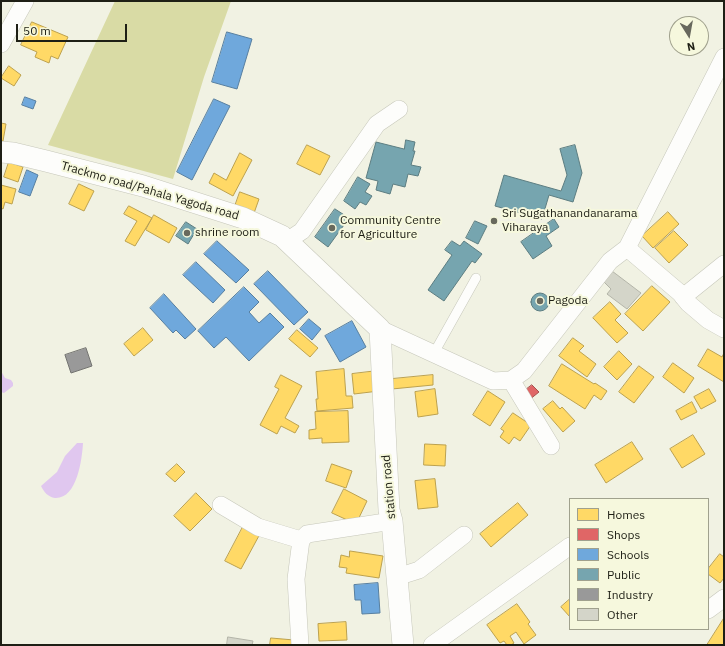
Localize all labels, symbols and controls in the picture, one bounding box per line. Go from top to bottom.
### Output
scale bar [18,16,129,42]
north arrow [669,16,709,56]
text: 50 m [23,23,51,38]
text: N [686,39,696,54]
street label: Trackmo road/Pahala Yagoda road [59,159,241,223]
place label: Sri Sugathanandanarama Viharaya [502,207,637,235]
place label: Community Centre for Agriculture [340,214,441,242]
marker: Sri Sugathanandanarama Viharaya [489,216,499,226]
marker: Community Centre for Agriculture [327,223,337,233]
place label: shrine room [195,226,260,240]
marker: shrine room [182,228,192,238]
place label: Pagoda [548,294,588,308]
marker: Pagoda [535,296,545,306]
street label: station road [379,454,399,520]
legend [569,498,709,630]
text: Homes [607,507,645,522]
text: Shops [607,527,640,542]
text: Schools [607,547,649,562]
text: Public [607,567,640,582]
text: Industry [607,587,653,602]
text: Other [607,607,638,622]

